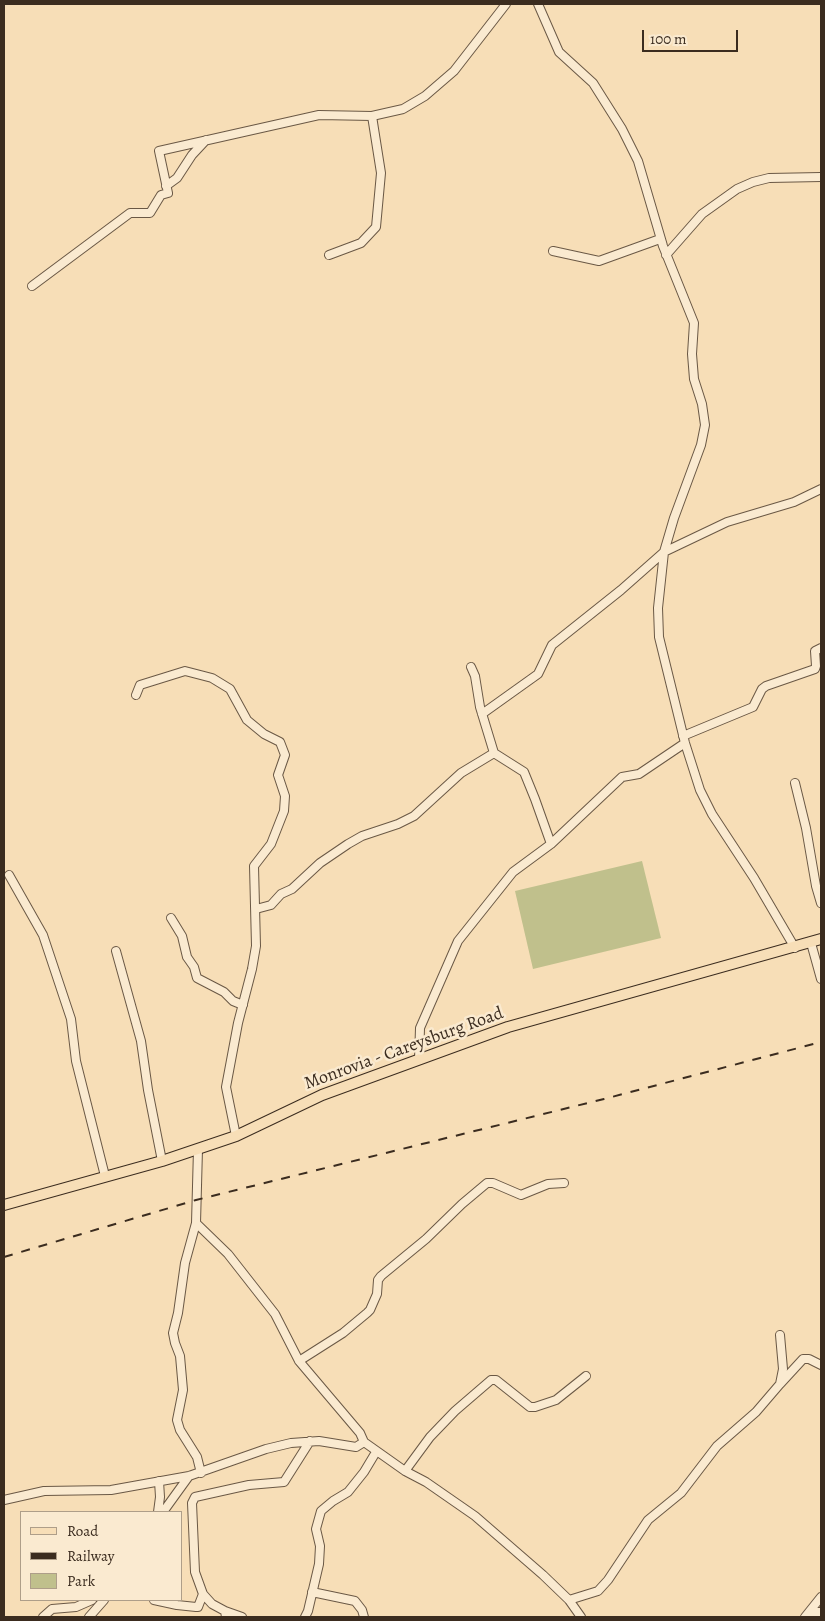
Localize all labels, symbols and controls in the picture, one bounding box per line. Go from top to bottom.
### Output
scale bar [645,20,741,52]
text: 100 m [650,29,687,49]
street label: Monrovia - Careysburg Road [302,1003,506,1095]
legend [20,1511,182,1601]
text: Road [67,1521,98,1541]
text: Railway [67,1546,114,1566]
text: Park [67,1571,95,1591]

